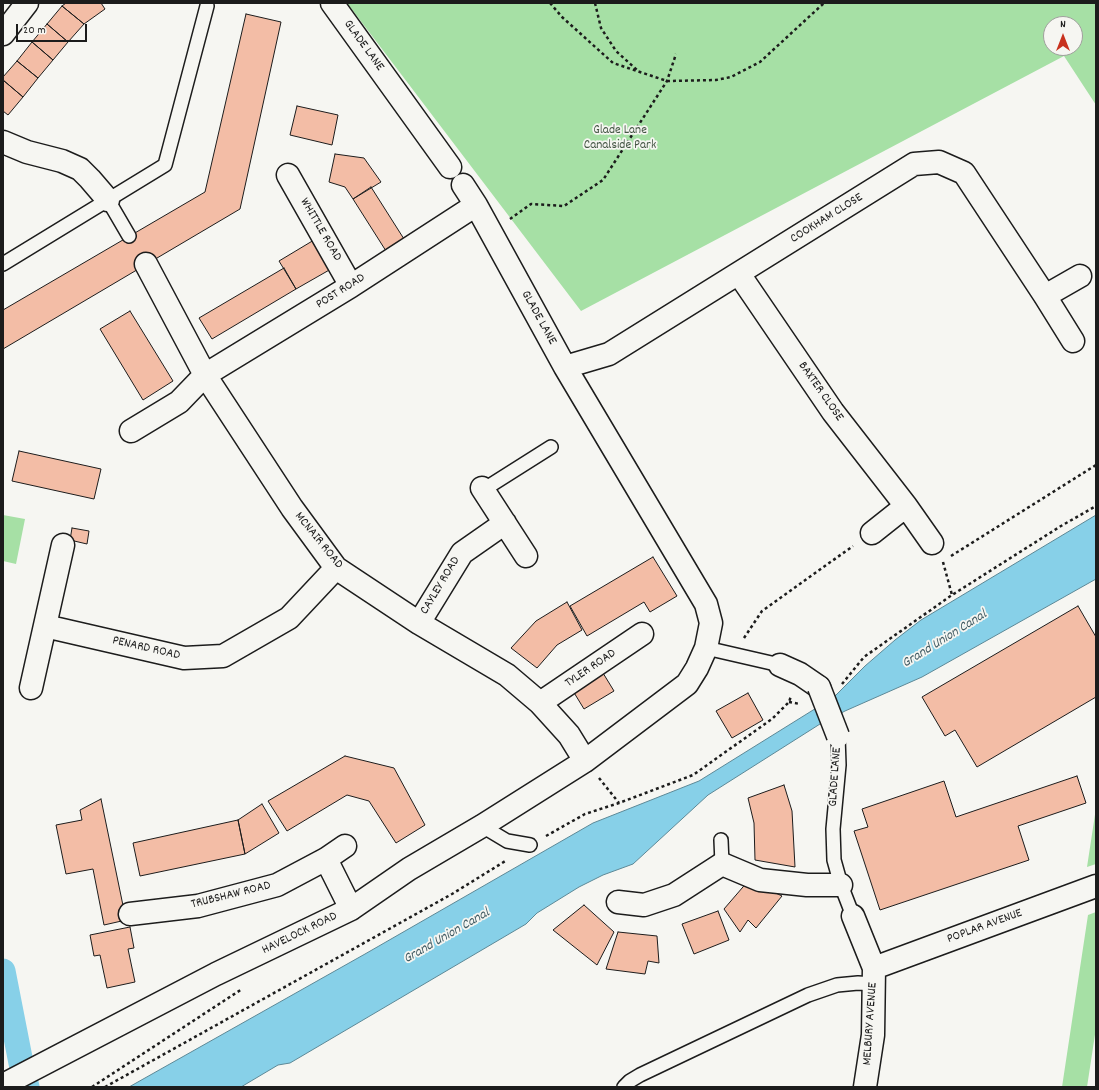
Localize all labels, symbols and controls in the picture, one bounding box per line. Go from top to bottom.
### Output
scale bar [18,16,89,42]
north arrow [1043,16,1083,56]
street label: GLADE LANE [339,17,387,75]
text: N [1060,17,1066,33]
text: 20 m [23,22,46,39]
park label: Glade Lane Canalside Park [584,123,656,154]
street label: COOKHAM CLOSE [788,191,866,247]
street label: WHITTLE ROAD [296,196,344,264]
street label: POST ROAD [314,271,368,313]
street label: GLADE LANE [517,288,559,348]
street label: BAXTER CLOSE [794,359,846,425]
street label: MCNAIR ROAD [290,509,346,573]
street label: CAYLEY ROAD [418,554,464,618]
water label: Grand Union Canal [900,607,990,673]
street label: PENARD ROAD [111,634,181,664]
street label: TYLER ROAD [563,646,619,692]
street label: GLADE LANE [826,747,846,807]
street label: TRUBSHAW ROAD [190,879,272,913]
water label: Grand Union Canal [401,906,493,968]
street label: POPLAR AVENUE [945,906,1025,948]
street label: HAVELOCK ROAD [260,909,340,959]
street label: MELBURY AVENUE [860,982,882,1066]

